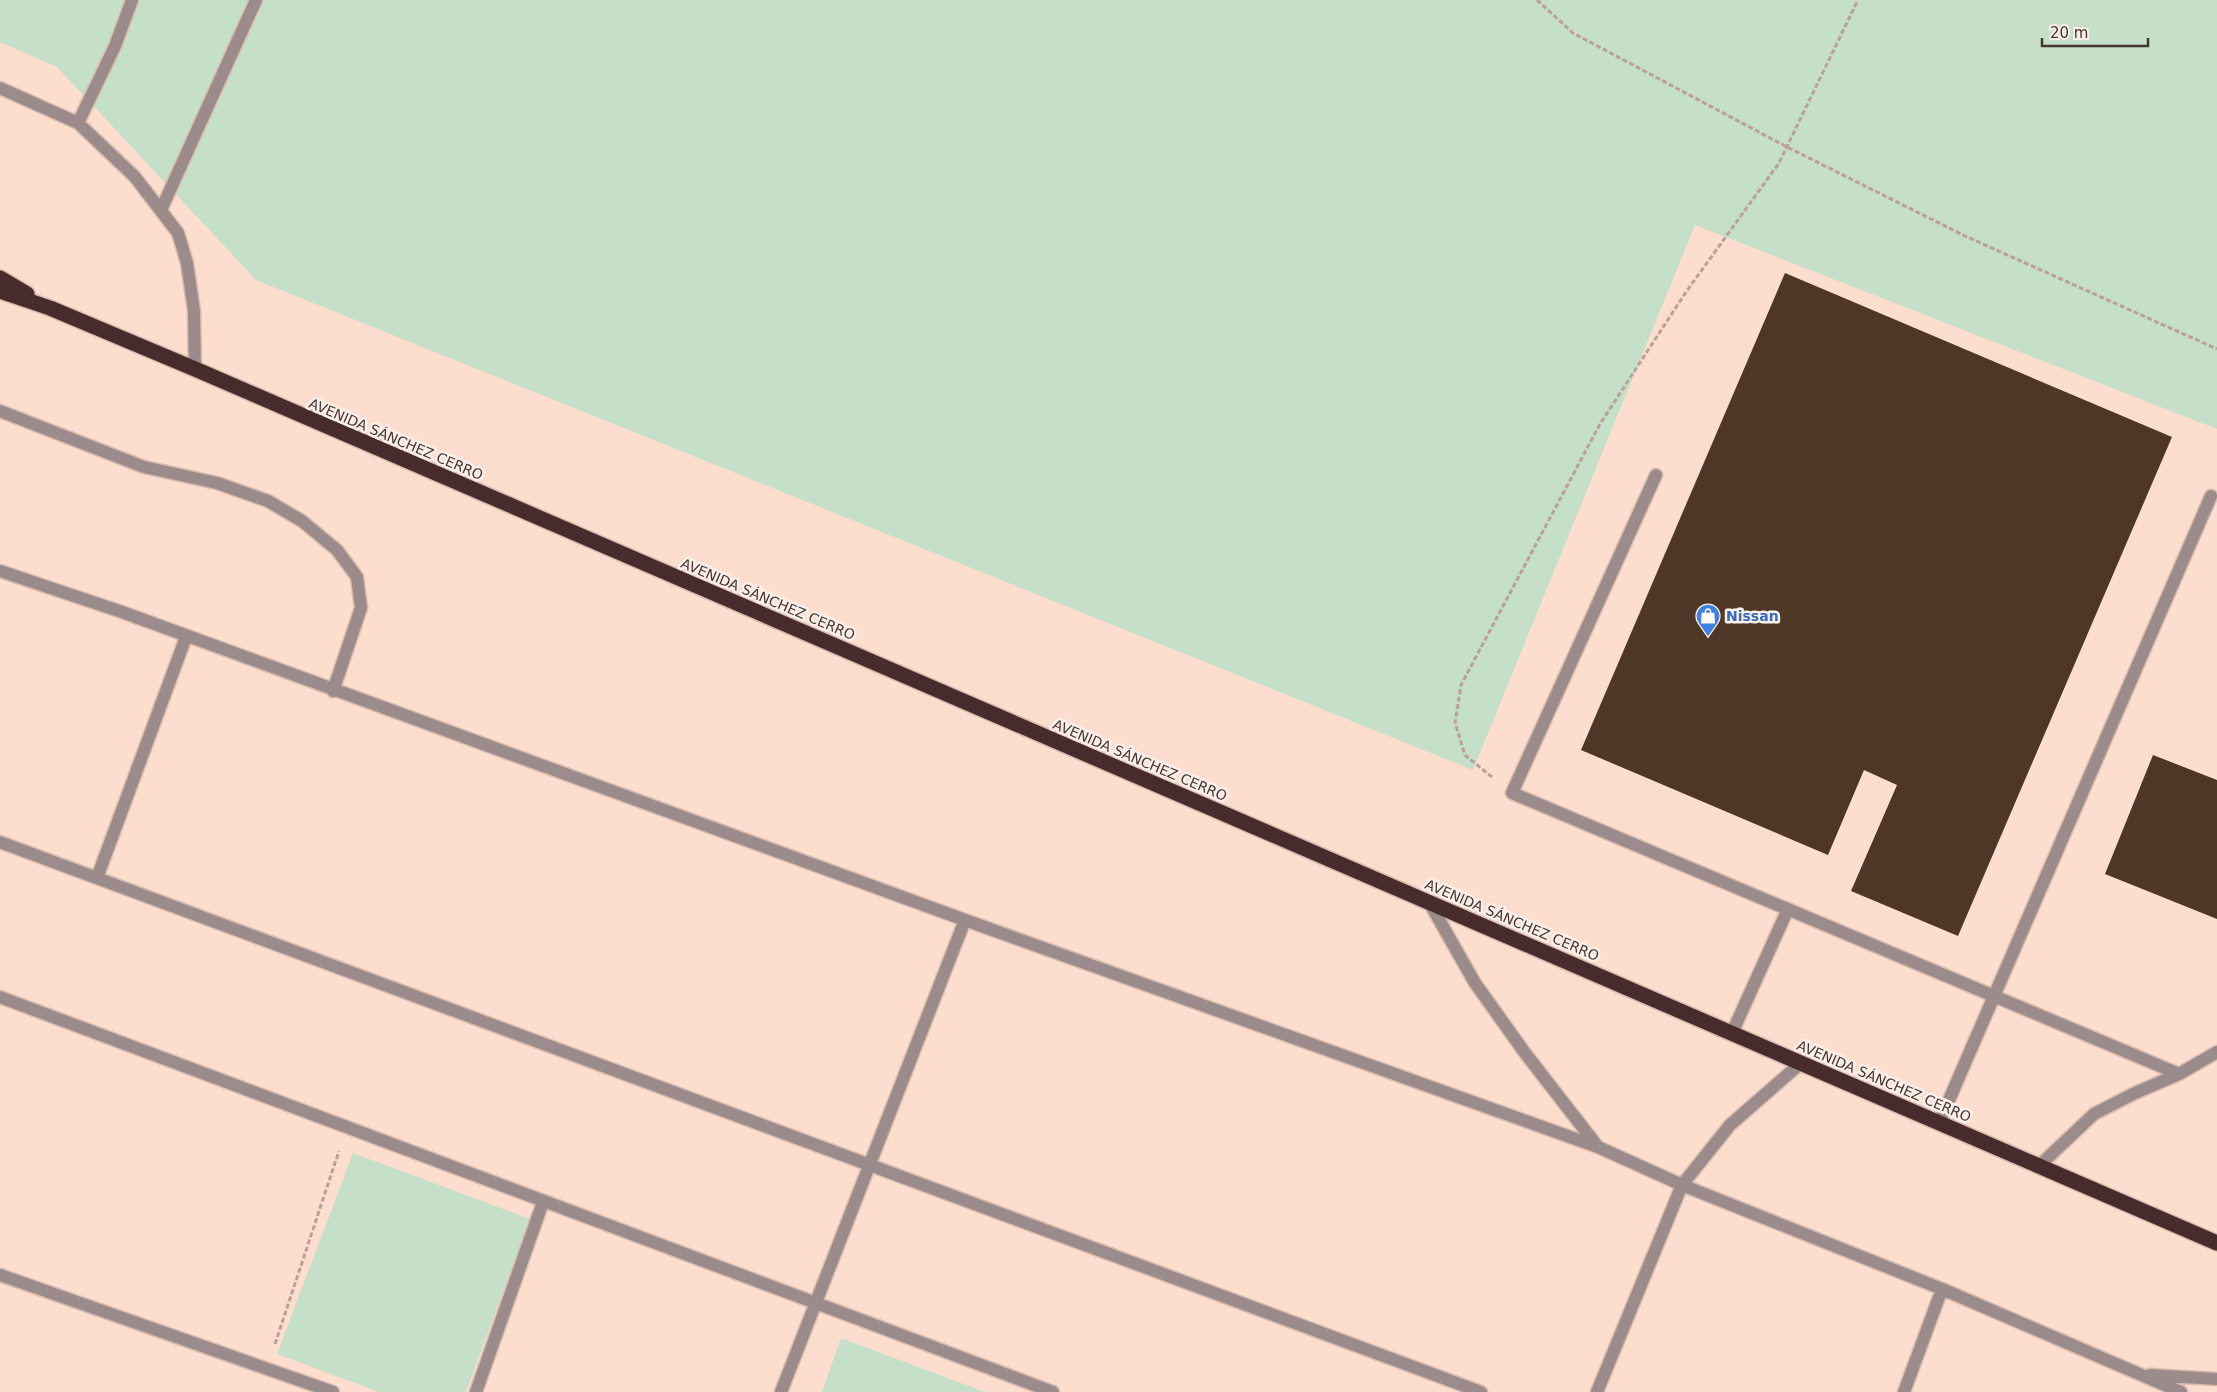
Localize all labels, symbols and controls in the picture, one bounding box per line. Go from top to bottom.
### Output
scale bar [2042,15,2148,47]
text: 20 m [2050,24,2088,42]
street label: AVENIDA SÁNCHEZ CERRO [306,395,486,483]
street label: AVENIDA SÁNCHEZ CERRO [678,555,858,643]
shop icon: Nissan [1695,603,1721,637]
place label: Nissan [1726,608,1779,624]
street label: AVENIDA SÁNCHEZ CERRO [1050,716,1230,804]
street label: AVENIDA SÁNCHEZ CERRO [1422,876,1602,964]
street label: AVENIDA SÁNCHEZ CERRO [1794,1037,1974,1125]

